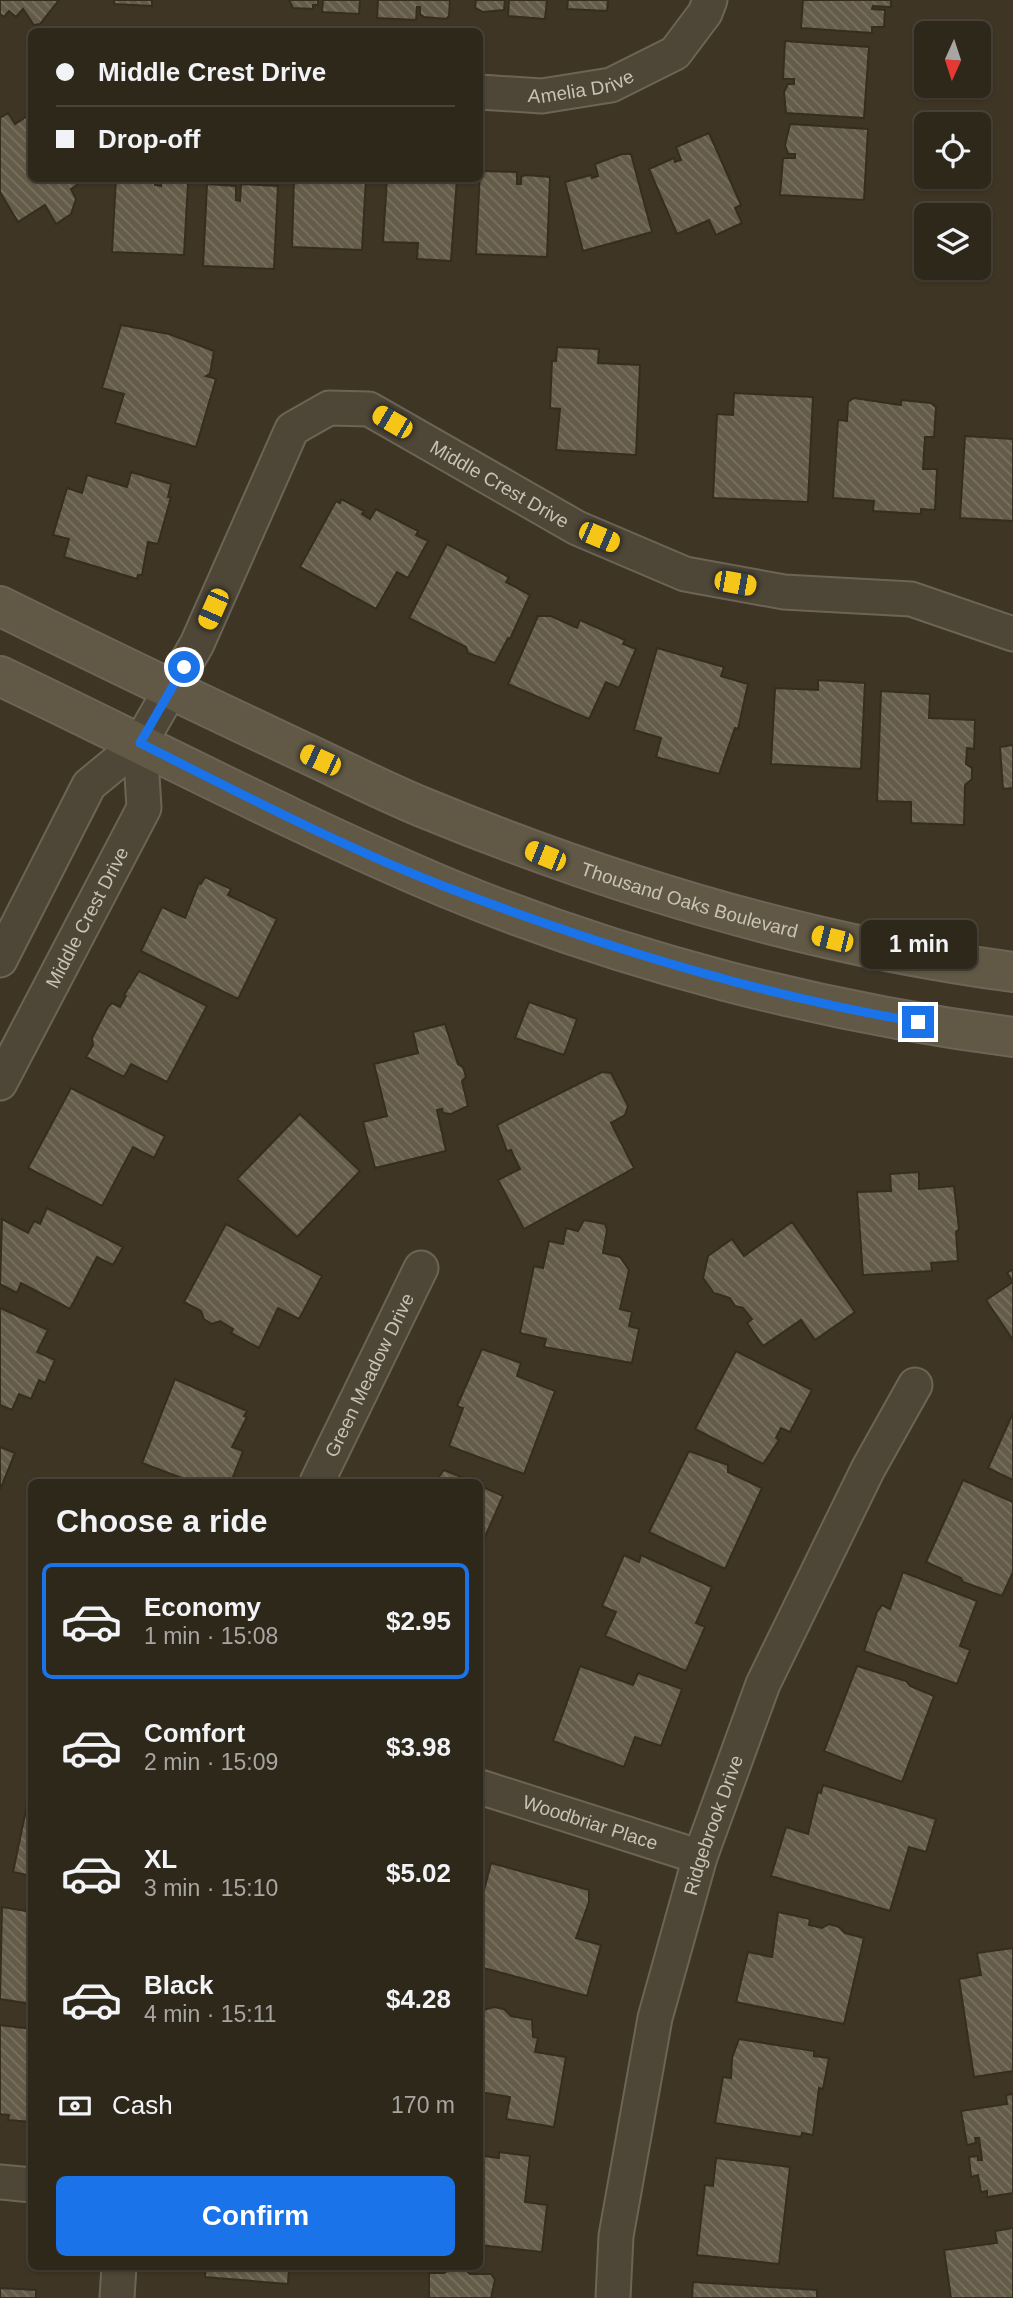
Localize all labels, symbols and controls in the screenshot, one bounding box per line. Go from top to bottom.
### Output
north arrow [914,21,990,98]
map controls [914,21,991,280]
text: Middle Crest Drive [98,57,326,87]
street label: Amelia Drive [527,65,637,107]
button: locate [914,112,991,189]
text: Drop-off [98,124,201,154]
button: layers [914,203,991,280]
car [369,402,416,442]
street label: Middle Crest Drive [427,436,573,532]
car [576,519,623,555]
car [713,569,758,597]
car [195,586,232,632]
route start [168,651,200,683]
car [297,742,344,778]
car [522,838,569,874]
street label: Middle Crest Drive [42,843,133,992]
street label: Thousand Oaks Boulevard [578,858,800,942]
callout: 1 min [860,920,976,970]
car [810,924,855,954]
text: 1 min [889,931,949,957]
route end [902,1006,934,1038]
street label: Green Meadow Drive [321,1290,418,1461]
text: Choose a ride [56,1503,268,1539]
icon: car [60,1590,123,1653]
text: Economy [144,1592,261,1622]
text: $2.95 [386,1606,451,1636]
text: 1 min · 15:08 [144,1623,278,1649]
icon: car [60,1716,123,1779]
text: Comfort [144,1718,245,1748]
text: $3.98 [386,1732,451,1762]
text: 2 min · 15:09 [144,1749,278,1775]
street label: Ridgebrook Drive [680,1752,747,1898]
street label: Woodbriar Place [520,1791,660,1854]
icon: car [60,1842,123,1905]
text: XL [144,1844,177,1874]
text: $5.02 [386,1858,451,1888]
text: 3 min · 15:10 [144,1875,278,1901]
icon: car [60,1968,123,2031]
text: Black [144,1970,213,2000]
text: $4.28 [386,1984,451,2014]
text: 4 min · 15:11 [144,2001,277,2027]
icon: cash [56,2087,94,2125]
text: Cash [112,2090,173,2120]
text: 170 m [391,2092,455,2118]
button: Confirm [56,2176,455,2256]

